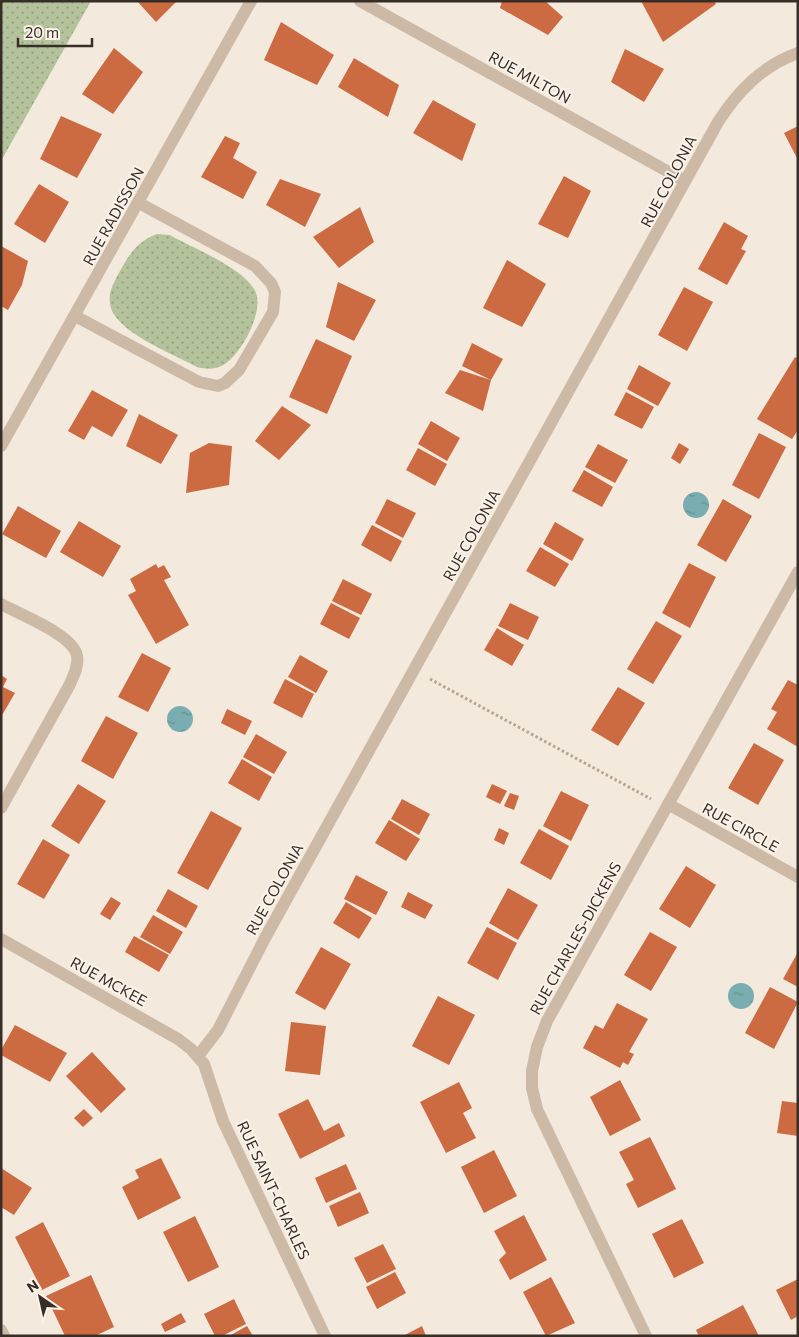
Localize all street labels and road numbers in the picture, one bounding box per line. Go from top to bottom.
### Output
street label: RUE MILTON [486,47,574,107]
street label: RUE COLONIA [636,132,700,230]
street label: RUE RADISSON [79,164,147,268]
street label: RUE COLONIA [439,486,503,584]
street label: RUE CIRCLE [700,799,782,855]
street label: RUE COLONIA [242,840,306,938]
street label: RUE CHARLES-DICKENS [526,858,625,1017]
street label: RUE MCKEE [68,953,150,1009]
street label: RUE SAINT-CHARLES [234,1118,314,1262]

